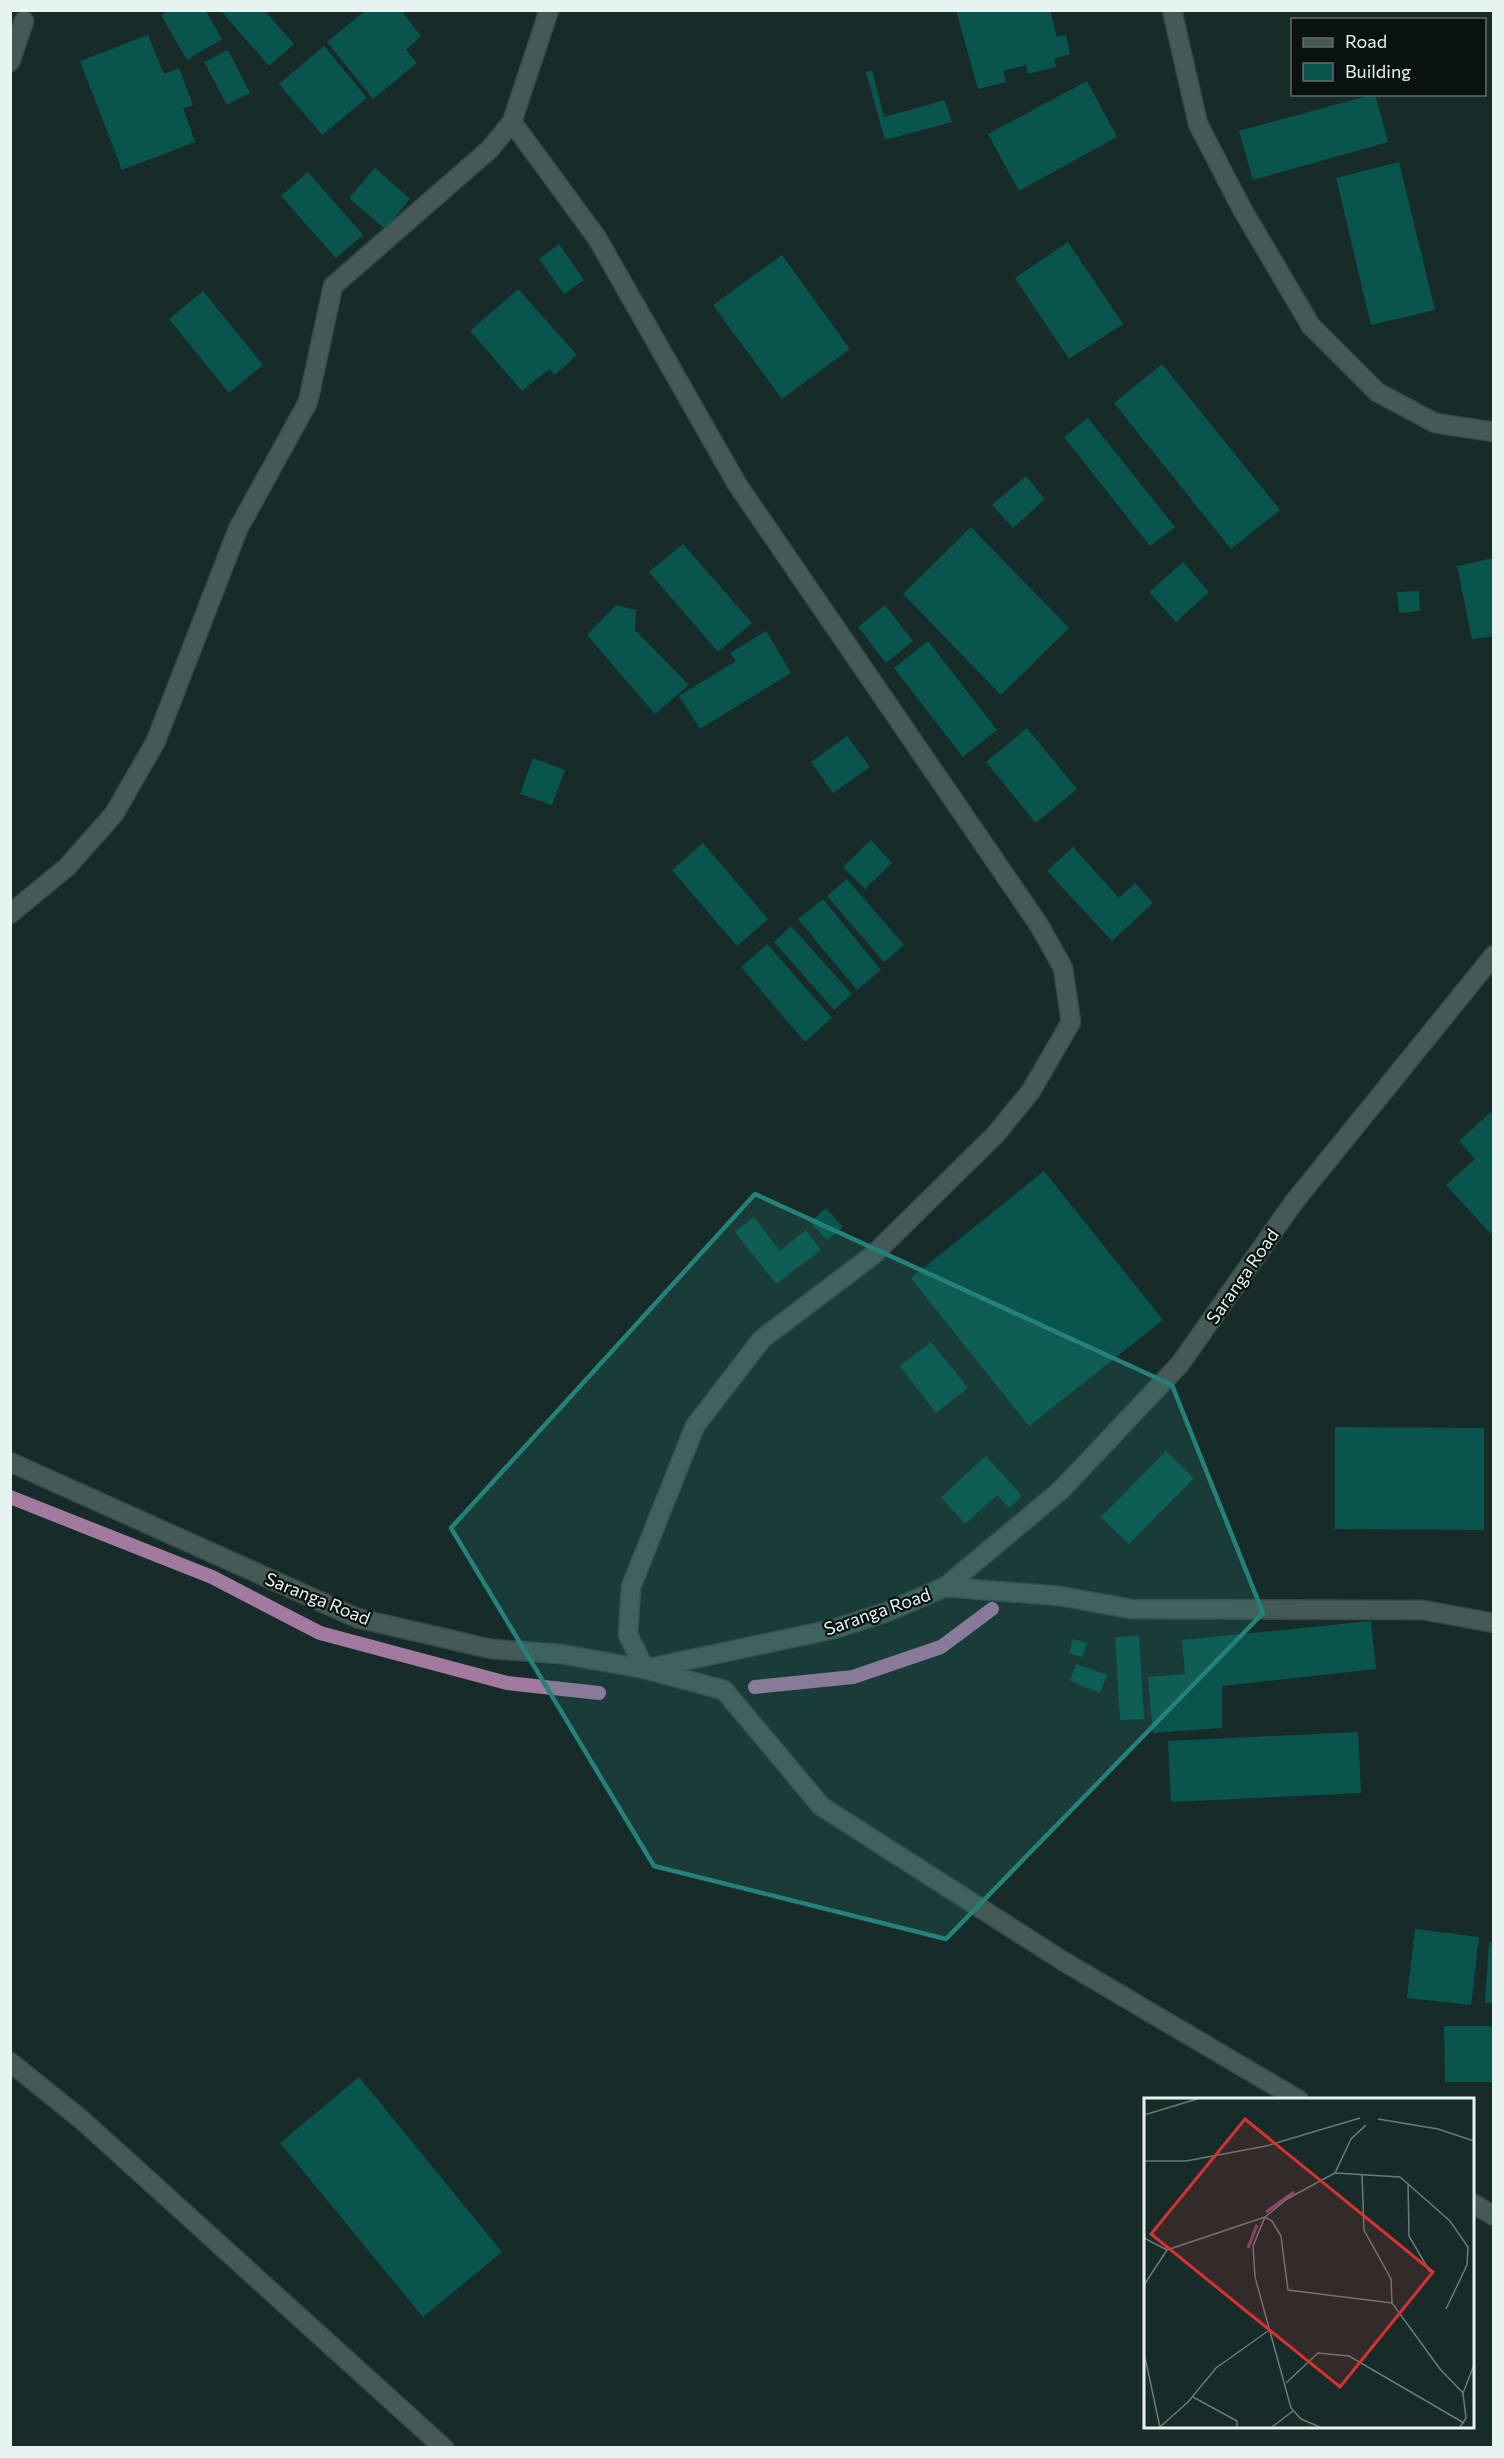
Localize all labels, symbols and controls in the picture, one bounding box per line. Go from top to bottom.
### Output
legend [1291,18,1486,96]
text: Road [1345,30,1387,52]
text: Building [1345,60,1411,82]
street label: Saranga Road [1201,1224,1283,1328]
street label: Saranga Road [262,1567,374,1629]
street label: Saranga Road [821,1582,933,1640]
inset map [1144,2098,1474,2428]

